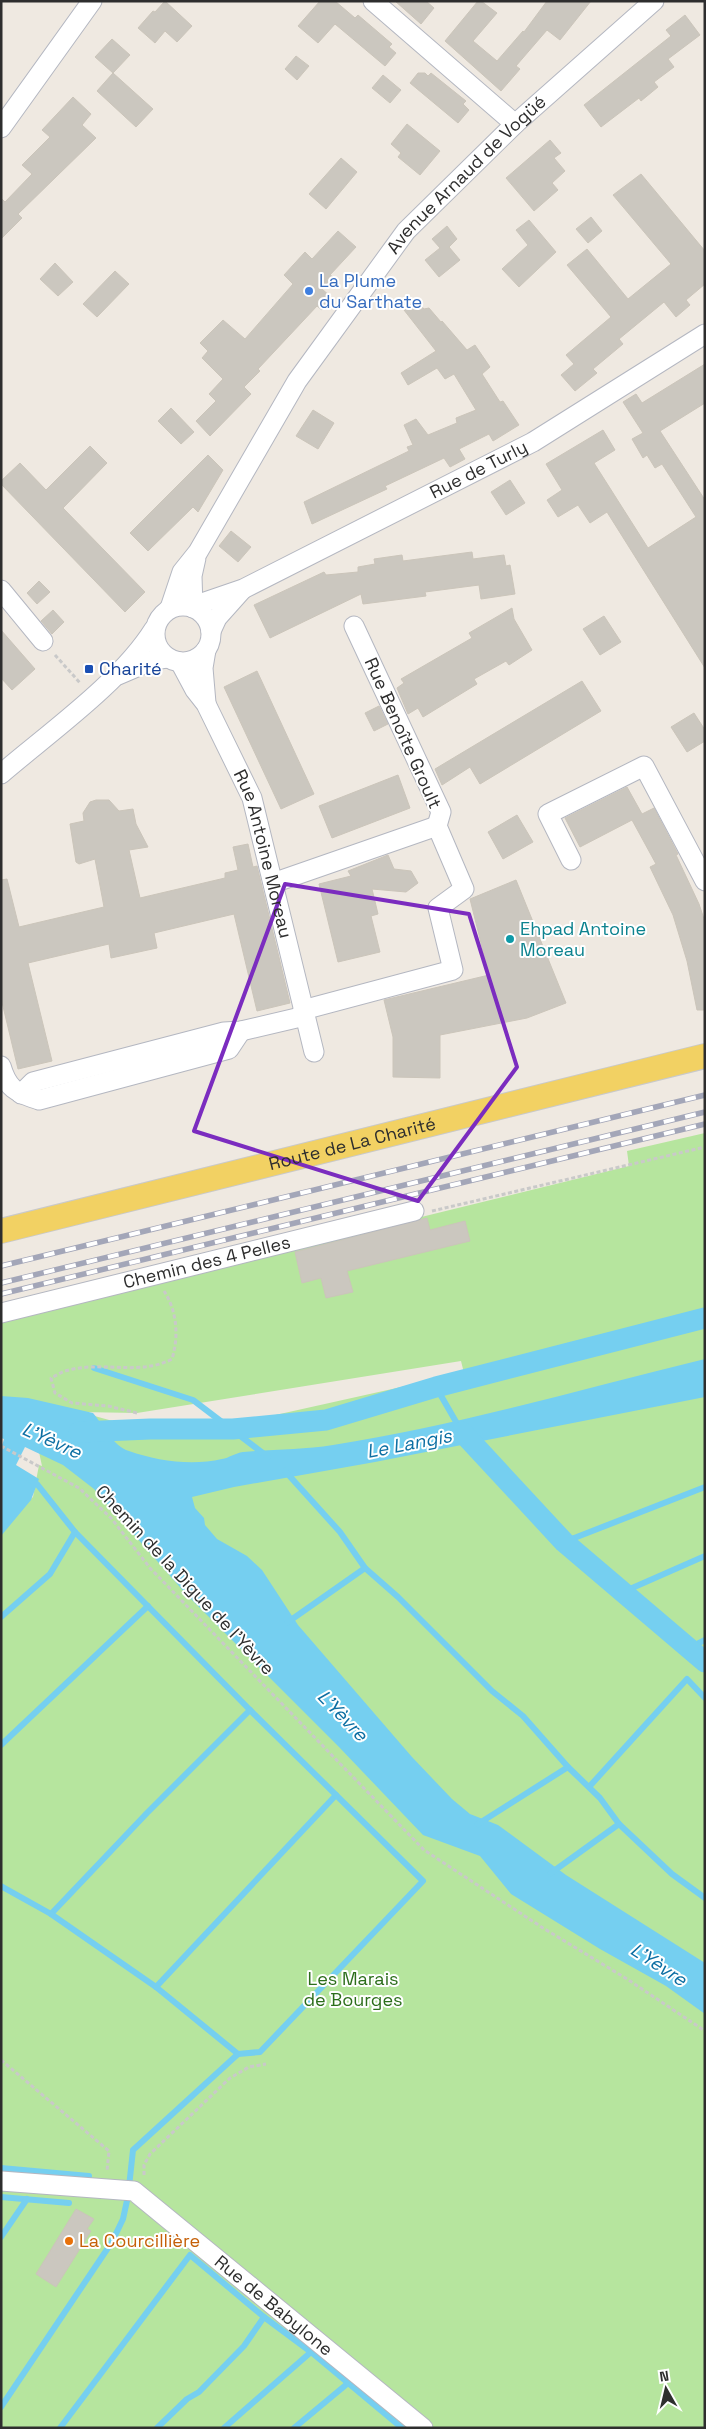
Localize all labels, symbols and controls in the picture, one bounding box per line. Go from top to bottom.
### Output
street label: Avenue Arnaud de Vogüé [381,90,551,258]
place label: La Plume du Sarthate [319,269,422,313]
marker: La Plume du Sarthate [303,285,315,297]
street label: Rue de Turly [426,435,531,503]
street label: Rue Benoîte Groult [360,654,447,812]
place label: Charité [99,657,162,680]
marker: Charité [83,663,95,675]
street label: Rue Antoine Moreau [229,765,298,940]
place label: Ehpad Antoine Moreau [520,917,646,961]
marker: Ehpad Antoine Moreau [504,933,516,945]
street label: Route de La Charité [266,1111,438,1175]
street label: Chemin des 4 Pelles [121,1230,293,1293]
water label: L'Yèvre [18,1416,86,1465]
water label: Le Langis [364,1423,455,1464]
street label: Chemin de la Digue de l'Yèvre [91,1480,280,1680]
water label: L'Yèvre [312,1684,374,1747]
water label: L'Yèvre [626,1937,692,1992]
park label: Les Marais de Bourges [303,1967,403,2011]
place label: La Courcillière [79,2229,200,2252]
marker: La Courcillière [63,2235,75,2247]
street label: Rue de Babylone [210,2250,338,2361]
north arrow [641,2364,691,2414]
text: N [658,2367,670,2386]

